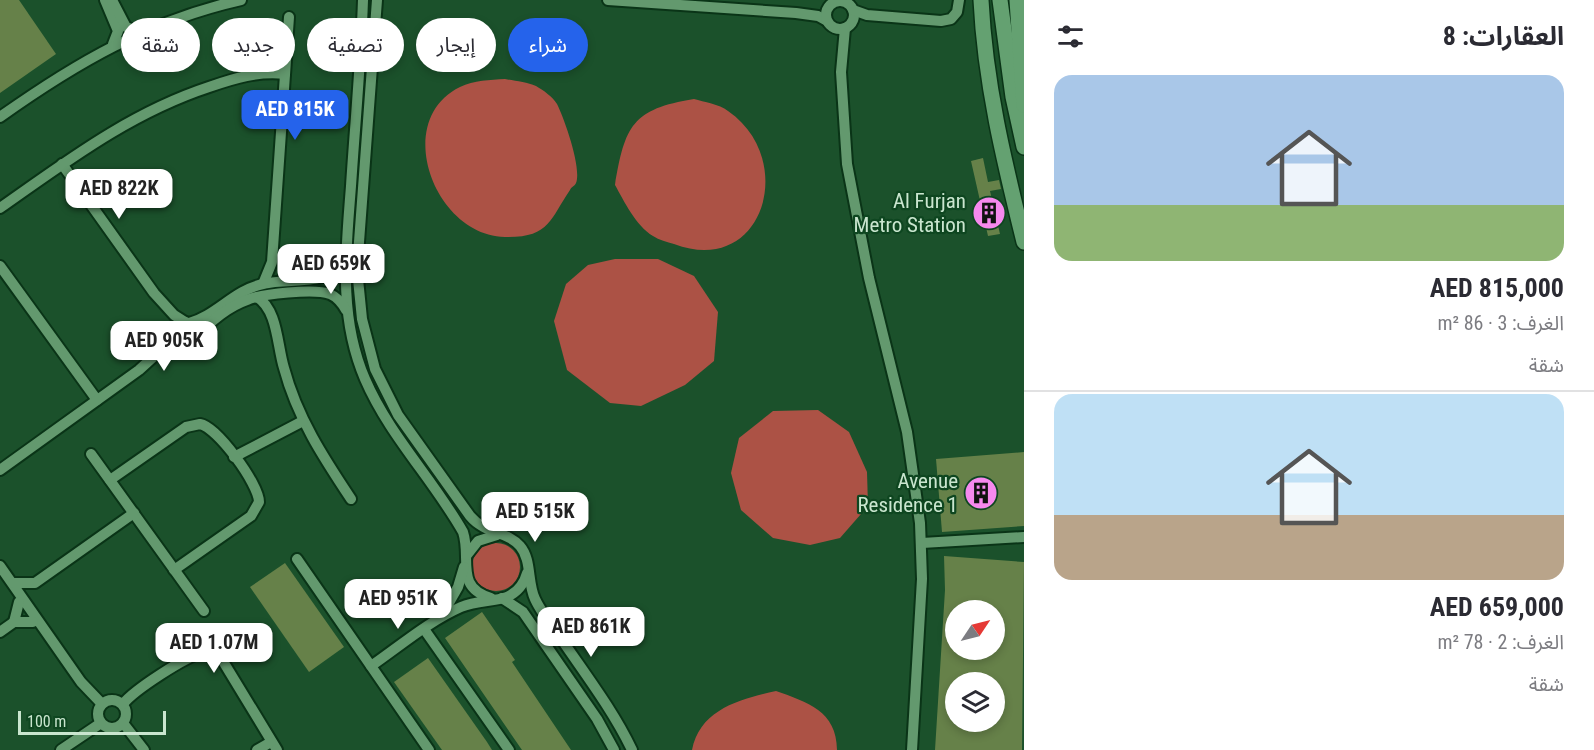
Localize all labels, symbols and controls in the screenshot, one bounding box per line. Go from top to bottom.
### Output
chip: شقة [121,18,200,72]
chip: جديد [212,18,295,72]
chip: تصفية [307,18,404,72]
chip: إيجار [416,18,496,72]
chip: شراء [508,18,588,72]
icon: filters [1054,20,1087,53]
text: العقارات: 8 [1443,21,1564,51]
pin: AED 815K [233,90,357,141]
text: AED 815K [255,97,335,121]
icon: home [1255,114,1363,222]
pin: AED 822K [57,169,181,220]
text: AED 822K [79,176,159,200]
place label: Al Furjan Metro Station [854,189,966,237]
building icon: Al Furjan Metro Station [971,195,1007,231]
pin: AED 659K [269,244,393,295]
text: AED 659K [291,251,371,275]
text: AED 815,000 [1430,273,1564,303]
text: الغرف: 3 · 86 m² [1437,311,1564,335]
pin: AED 905K [102,321,226,372]
text: AED 905K [124,328,204,352]
text: شقة [1529,353,1564,377]
icon: home [1255,433,1363,541]
place label: Avenue Residence 1 [857,469,958,517]
building icon: Avenue Residence 1 [963,475,999,511]
pin: AED 515K [473,492,597,543]
text: AED 515K [495,499,575,523]
pin: AED 951K [336,579,460,630]
text: AED 951K [358,586,438,610]
text: AED 659,000 [1430,592,1564,622]
north arrow [945,600,1005,660]
map controls [945,600,1005,732]
pin: AED 861K [529,607,653,658]
text: AED 861K [551,614,631,638]
pin: AED 1.07M [145,623,283,674]
text: AED 1.07M [170,630,258,654]
text: الغرف: 2 · 78 m² [1437,630,1564,654]
button: layers [945,672,1005,732]
text: شقة [1529,672,1564,696]
scale bar [18,708,166,736]
text: 100 m [27,712,66,731]

